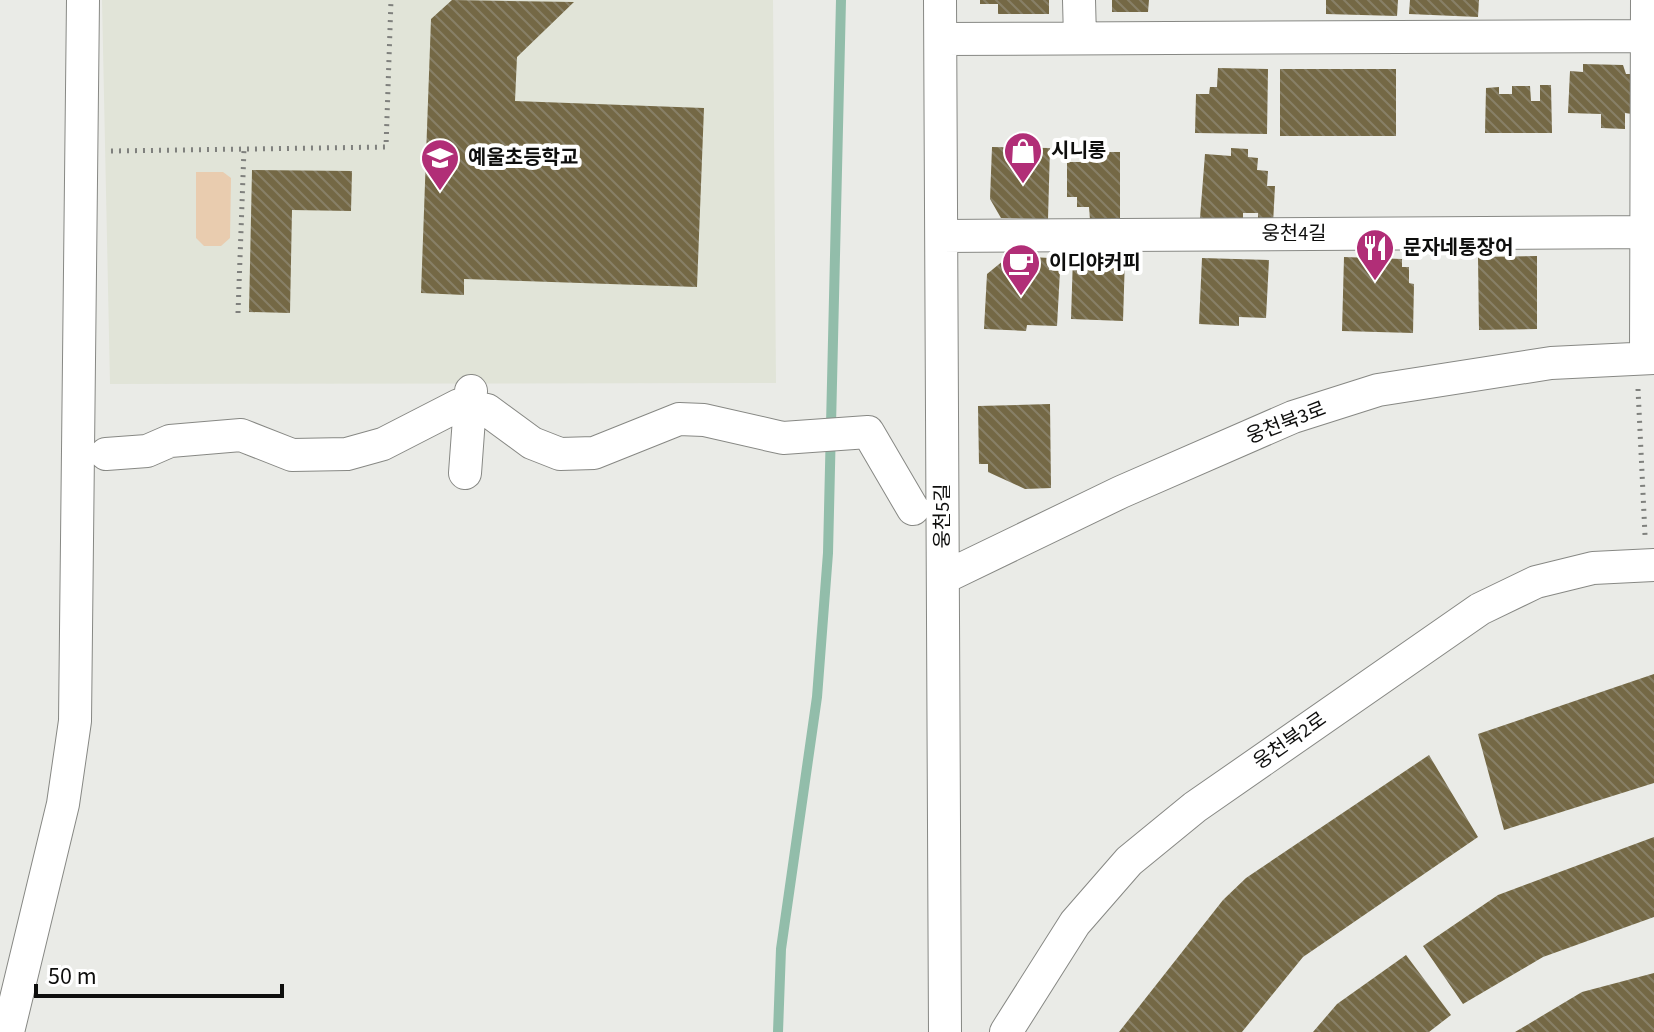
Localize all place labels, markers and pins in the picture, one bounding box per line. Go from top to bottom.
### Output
shop icon: 시니롱 [1002,130,1044,185]
school or university icon: 예울초등학교 [419,137,461,192]
place label: 시니롱 [1051,137,1106,165]
place label: 예울초등학교 [468,144,578,172]
restaurant icon: 문자네통장어 [1354,227,1396,282]
place label: 문자네통장어 [1403,234,1513,262]
cafe icon: 이디야커피 [1000,242,1042,297]
place label: 이디야커피 [1049,249,1141,277]

